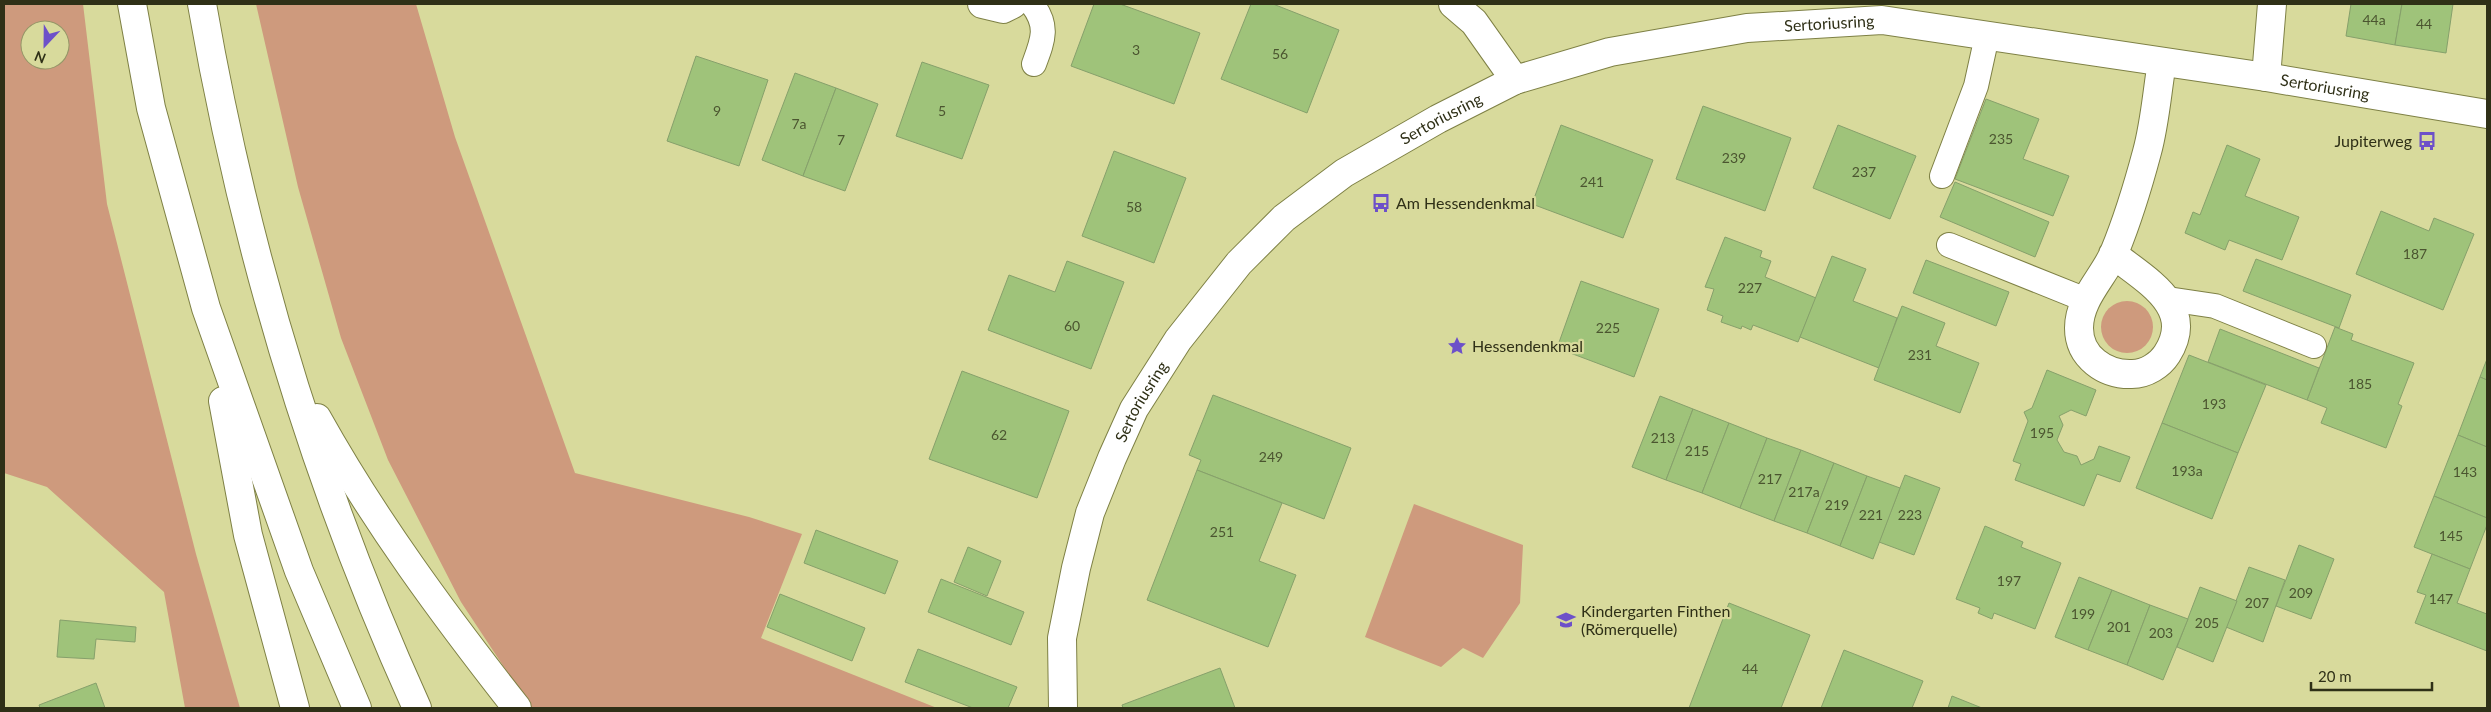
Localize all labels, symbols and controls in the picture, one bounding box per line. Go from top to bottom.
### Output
street label: Sertoriusring [1784,10,1875,35]
house number: 44a [2362,11,2386,28]
house number: 44 [2416,15,2432,32]
north arrow [20,20,70,70]
house number: 3 [1132,41,1140,58]
house number: 56 [1272,45,1288,62]
text: N [32,48,48,67]
street label: Sertoriusring [2279,70,2371,103]
street label: Sertoriusring [1396,88,1485,148]
house number: 9 [713,102,721,119]
house number: 5 [938,102,946,119]
house number: 7a [791,115,807,132]
house number: 235 [1989,130,2013,147]
bus stop icon: Jupiterweg [2416,130,2438,152]
house number: 7 [837,131,845,148]
place label: Jupiterweg [2335,131,2412,150]
house number: 239 [1722,149,1746,166]
house number: 237 [1852,163,1876,180]
house number: 241 [1580,173,1604,190]
bus stop icon: Am Hessendenkmal [1370,192,1392,214]
place label: Am Hessendenkmal [1396,193,1535,212]
house number: 58 [1126,198,1142,215]
house number: 187 [2403,245,2427,262]
house number: 227 [1738,279,1762,296]
house number: 60 [1064,317,1080,334]
house number: 225 [1596,319,1620,336]
place icon: Hessendenkmal [1446,335,1468,357]
place label: Hessendenkmal [1472,336,1583,355]
house number: 231 [1908,346,1932,363]
street label: Sertoriusring [1110,357,1171,445]
house number: 185 [2348,375,2372,392]
house number: 193 [2202,395,2226,412]
house number: 195 [2030,424,2054,441]
house number: 62 [991,426,1007,443]
house number: 213 [1651,429,1675,446]
house number: 215 [1685,442,1709,459]
house number: 249 [1259,448,1283,465]
house number: 193a [2171,462,2203,479]
house number: 143 [2453,463,2477,480]
house number: 217 [1758,470,1782,487]
house number: 217a [1788,483,1820,500]
house number: 219 [1825,496,1849,513]
house number: 221 [1859,506,1883,523]
house number: 223 [1898,506,1922,523]
house number: 251 [1210,523,1234,540]
house number: 145 [2439,527,2463,544]
house number: 197 [1997,572,2021,589]
house number: 209 [2289,584,2313,601]
house number: 147 [2429,590,2453,607]
house number: 207 [2245,594,2269,611]
place label: Kindergarten Finthen (Römerquelle) [1581,601,1730,638]
house number: 199 [2071,605,2095,622]
school or university icon: Kindergarten Finthen (Römerquelle) [1555,609,1577,631]
house number: 205 [2195,614,2219,631]
house number: 201 [2107,618,2131,635]
house number: 203 [2149,624,2173,641]
house number: 44 [1742,660,1758,677]
scale bar [2311,660,2432,692]
text: 20 m [2318,667,2352,685]

